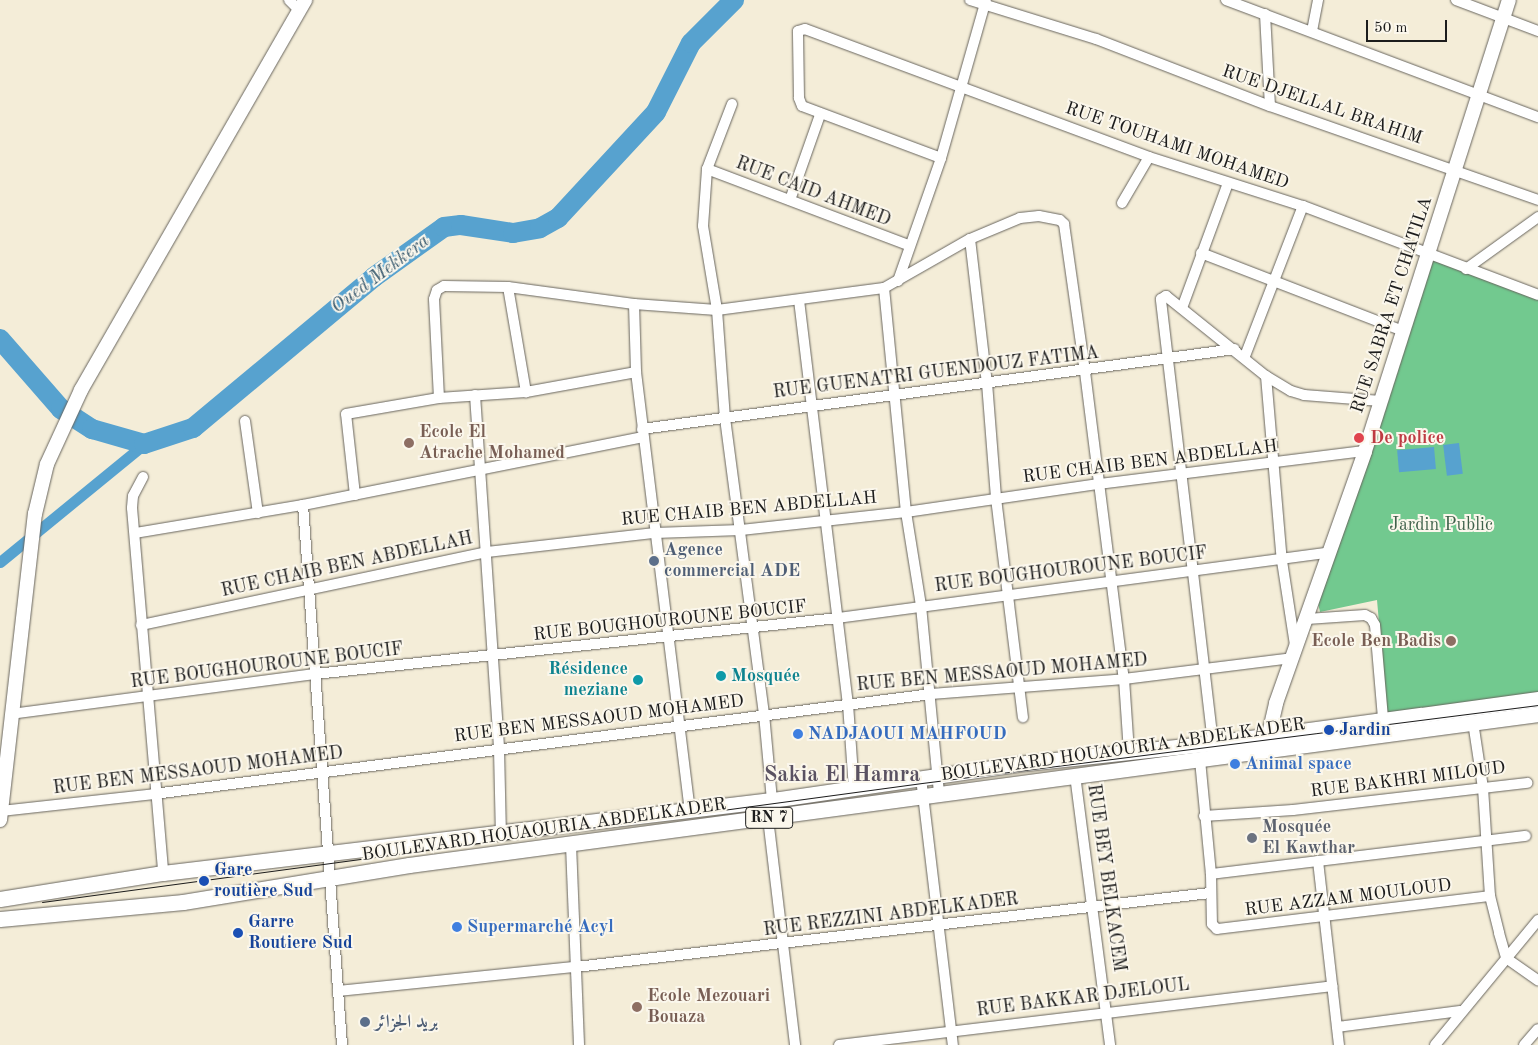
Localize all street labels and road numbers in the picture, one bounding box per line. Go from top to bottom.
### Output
street label: RUE DJELLAL BRAHIM [1219,61,1425,149]
street label: RUE TOUHAMI MOHAMED [1062,98,1292,194]
street label: RUE CAID AHMED [732,152,894,232]
street label: RUE SABRA ET CHATILA [1347,194,1437,416]
street label: RUE GUENATRI GUENDOUZ FATIMA [772,342,1100,404]
street label: RUE CHAIB BEN ABDELLAH [1021,436,1279,488]
street label: RUE CHAIB BEN ABDELLAH [620,487,878,531]
street label: RUE CHAIB BEN ABDELLAH [219,528,475,602]
street label: RUE BOUGHOUROUNE BOUCIF [933,543,1209,597]
street label: RUE BOUGHOUROUNE BOUCIF [532,596,808,646]
street label: RUE BOUGHOUROUNE BOUCIF [129,639,405,693]
street label: RUE BEN MESSAOUD MOHAMED [856,650,1148,696]
street label: RUE BEN MESSAOUD MOHAMED [453,690,745,748]
street label: BOULEVARD HOUAOURIA ABDELKADER [939,714,1307,786]
street label: RUE BEN MESSAOUD MOHAMED [52,742,344,800]
street label: RUE BAKHRI MILOUD [1309,757,1507,803]
street label: RUE BEY BELKACEM [1082,783,1130,973]
street label: BOULEVARD HOUAOURIA ABDELKADER [360,794,728,866]
road number: RN 7 [744,804,794,831]
street label: RUE AZZAM MOULOUD [1243,875,1453,921]
street label: RUE REZZINI ABDELKADER [762,889,1020,941]
street label: RUE BAKKAR DJELOUL [975,974,1191,1022]

